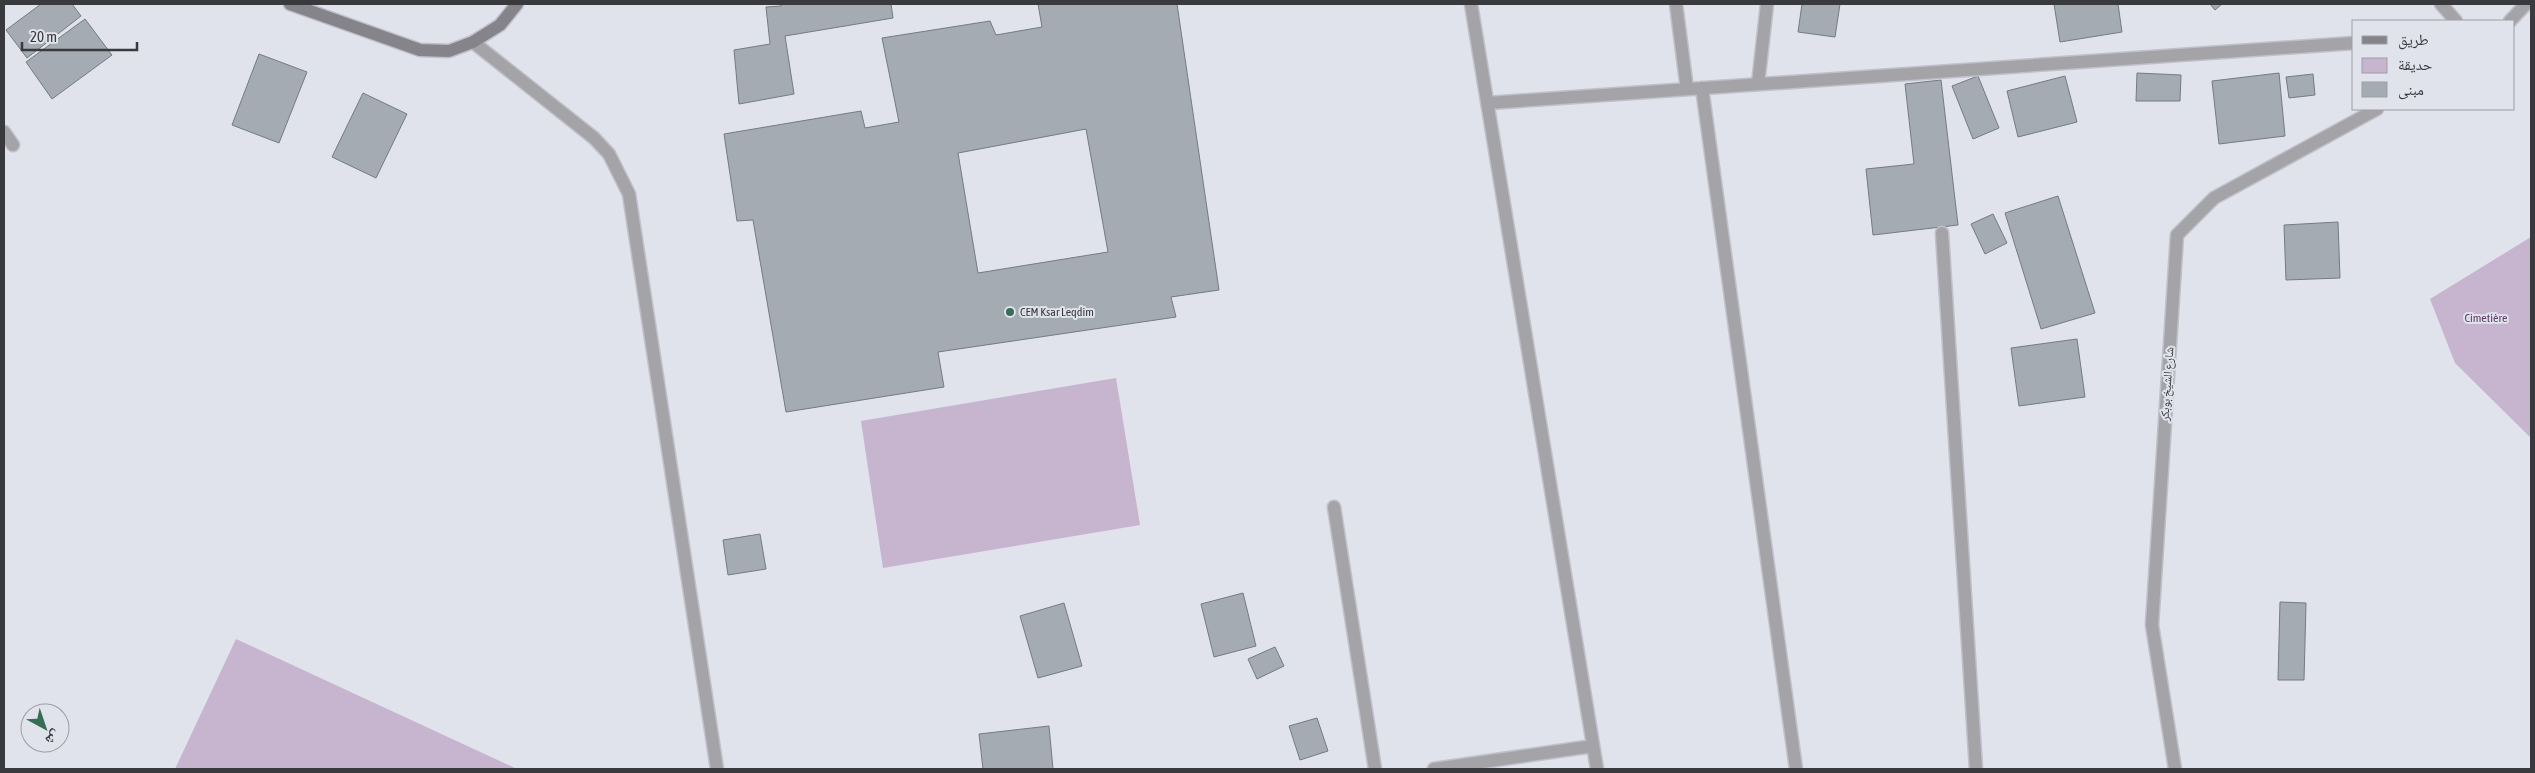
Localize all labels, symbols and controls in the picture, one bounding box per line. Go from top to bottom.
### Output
scale bar [22,20,138,52]
legend [2352,20,2515,110]
text: 20 m [30,28,57,45]
text: طريق [2398,31,2429,50]
text: حديقة [2398,56,2433,73]
text: مبنى [2398,81,2424,100]
place label: CEM Ksar Leqdim [1020,305,1094,319]
marker: CEM Ksar Leqdim [1004,306,1016,318]
park label: Cimetière [2465,311,2507,325]
street label: شارع الشيخ بوبكر [2157,346,2178,423]
north arrow [20,703,70,753]
text: ش [42,726,64,749]

